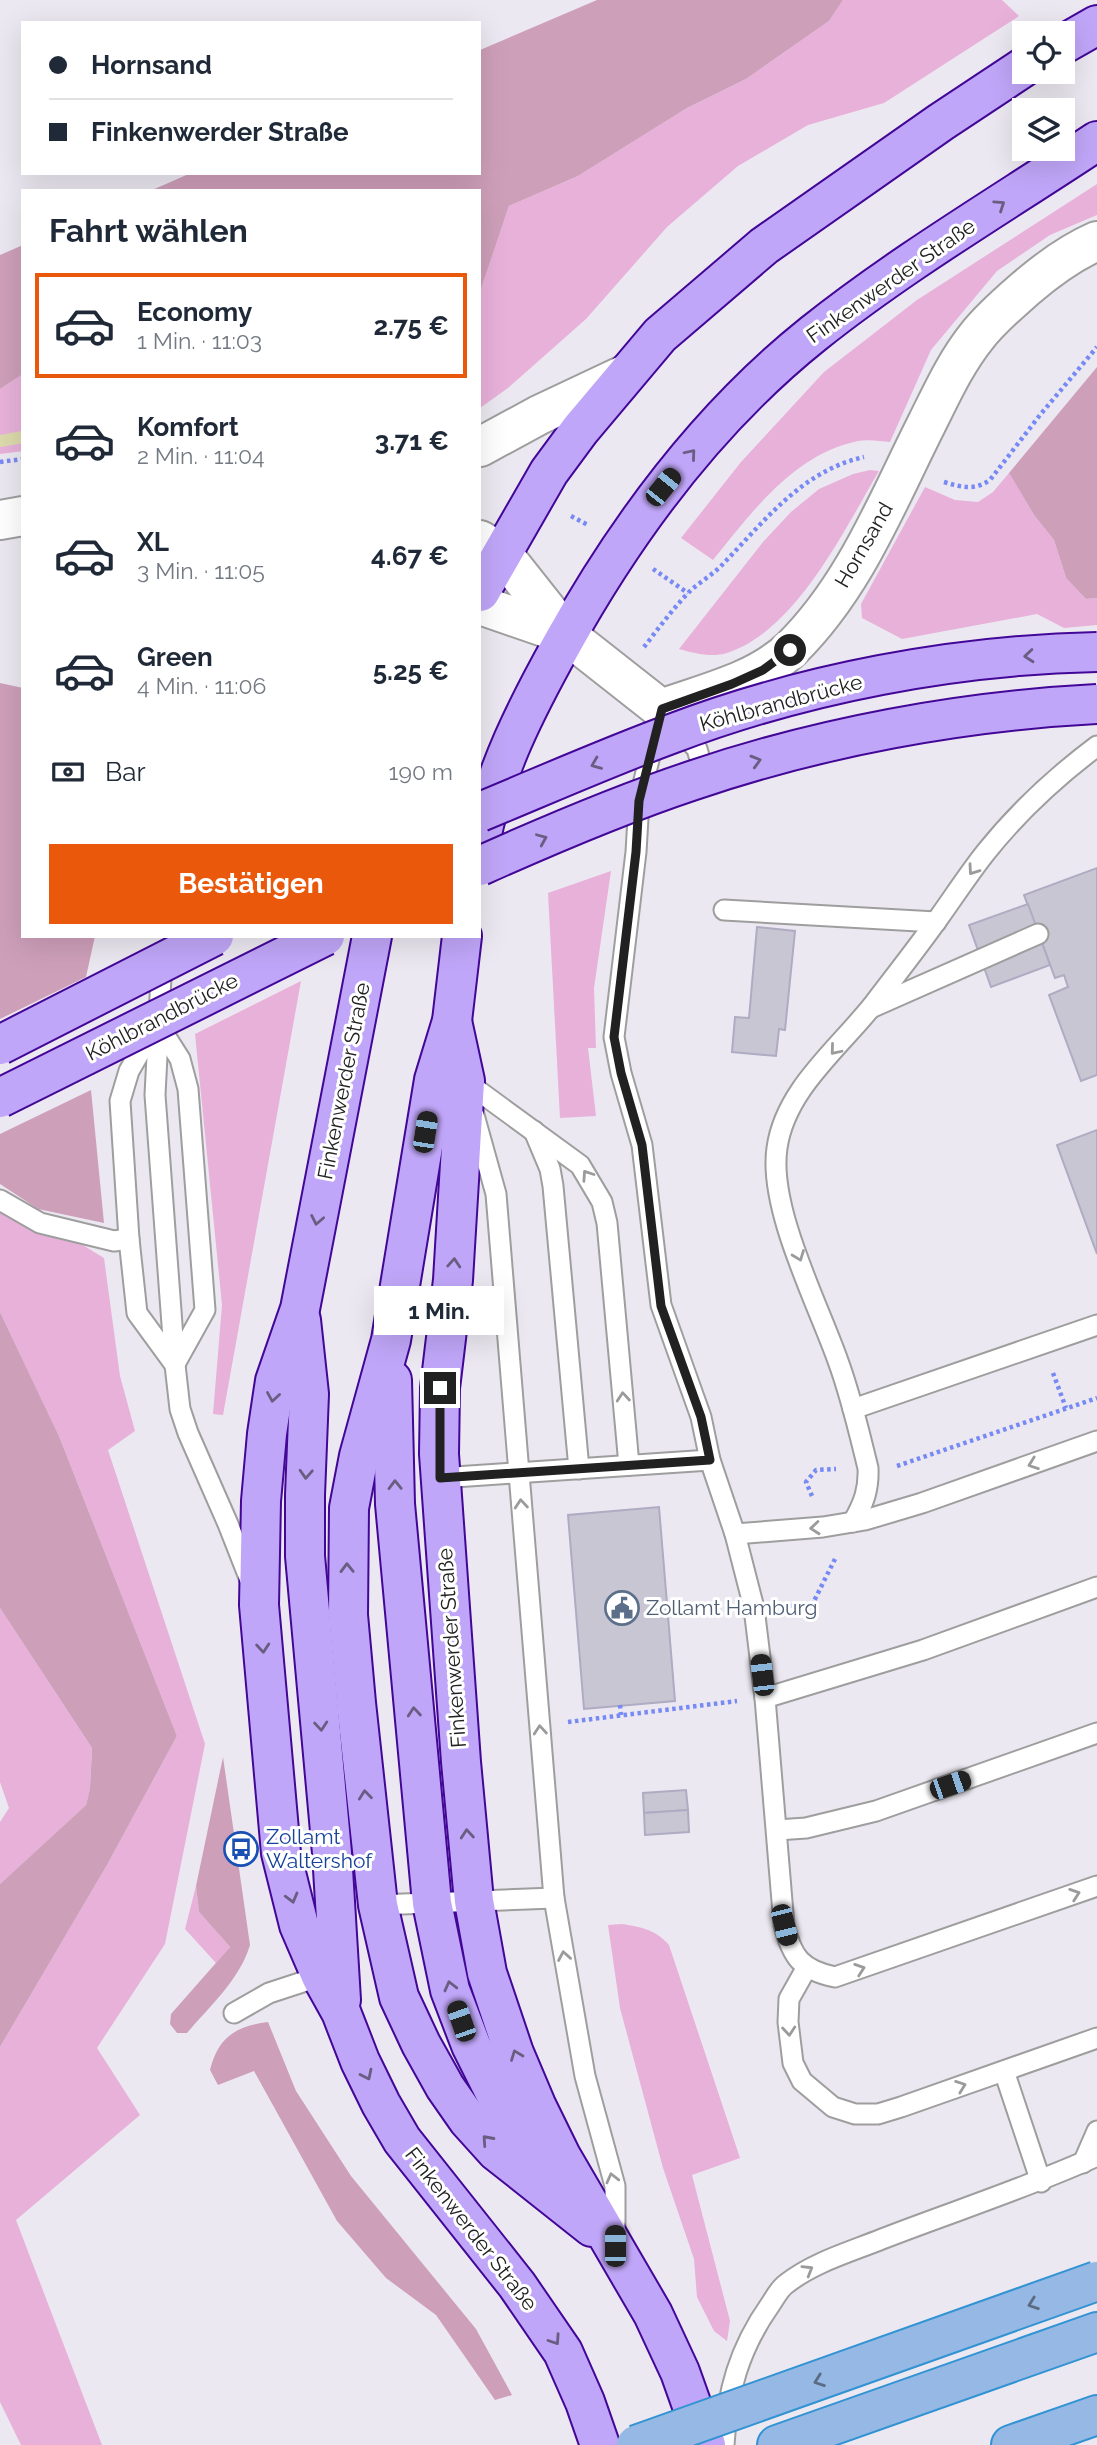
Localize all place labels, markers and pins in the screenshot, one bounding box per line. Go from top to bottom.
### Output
public building icon: Zollamt Hamburg [603,1589,641,1627]
place label: Zollamt Hamburg [646,1595,817,1620]
place label: Zollamt Waltershof [266,1824,373,1873]
bus stop icon: Zollamt Waltershof [222,1830,260,1868]

